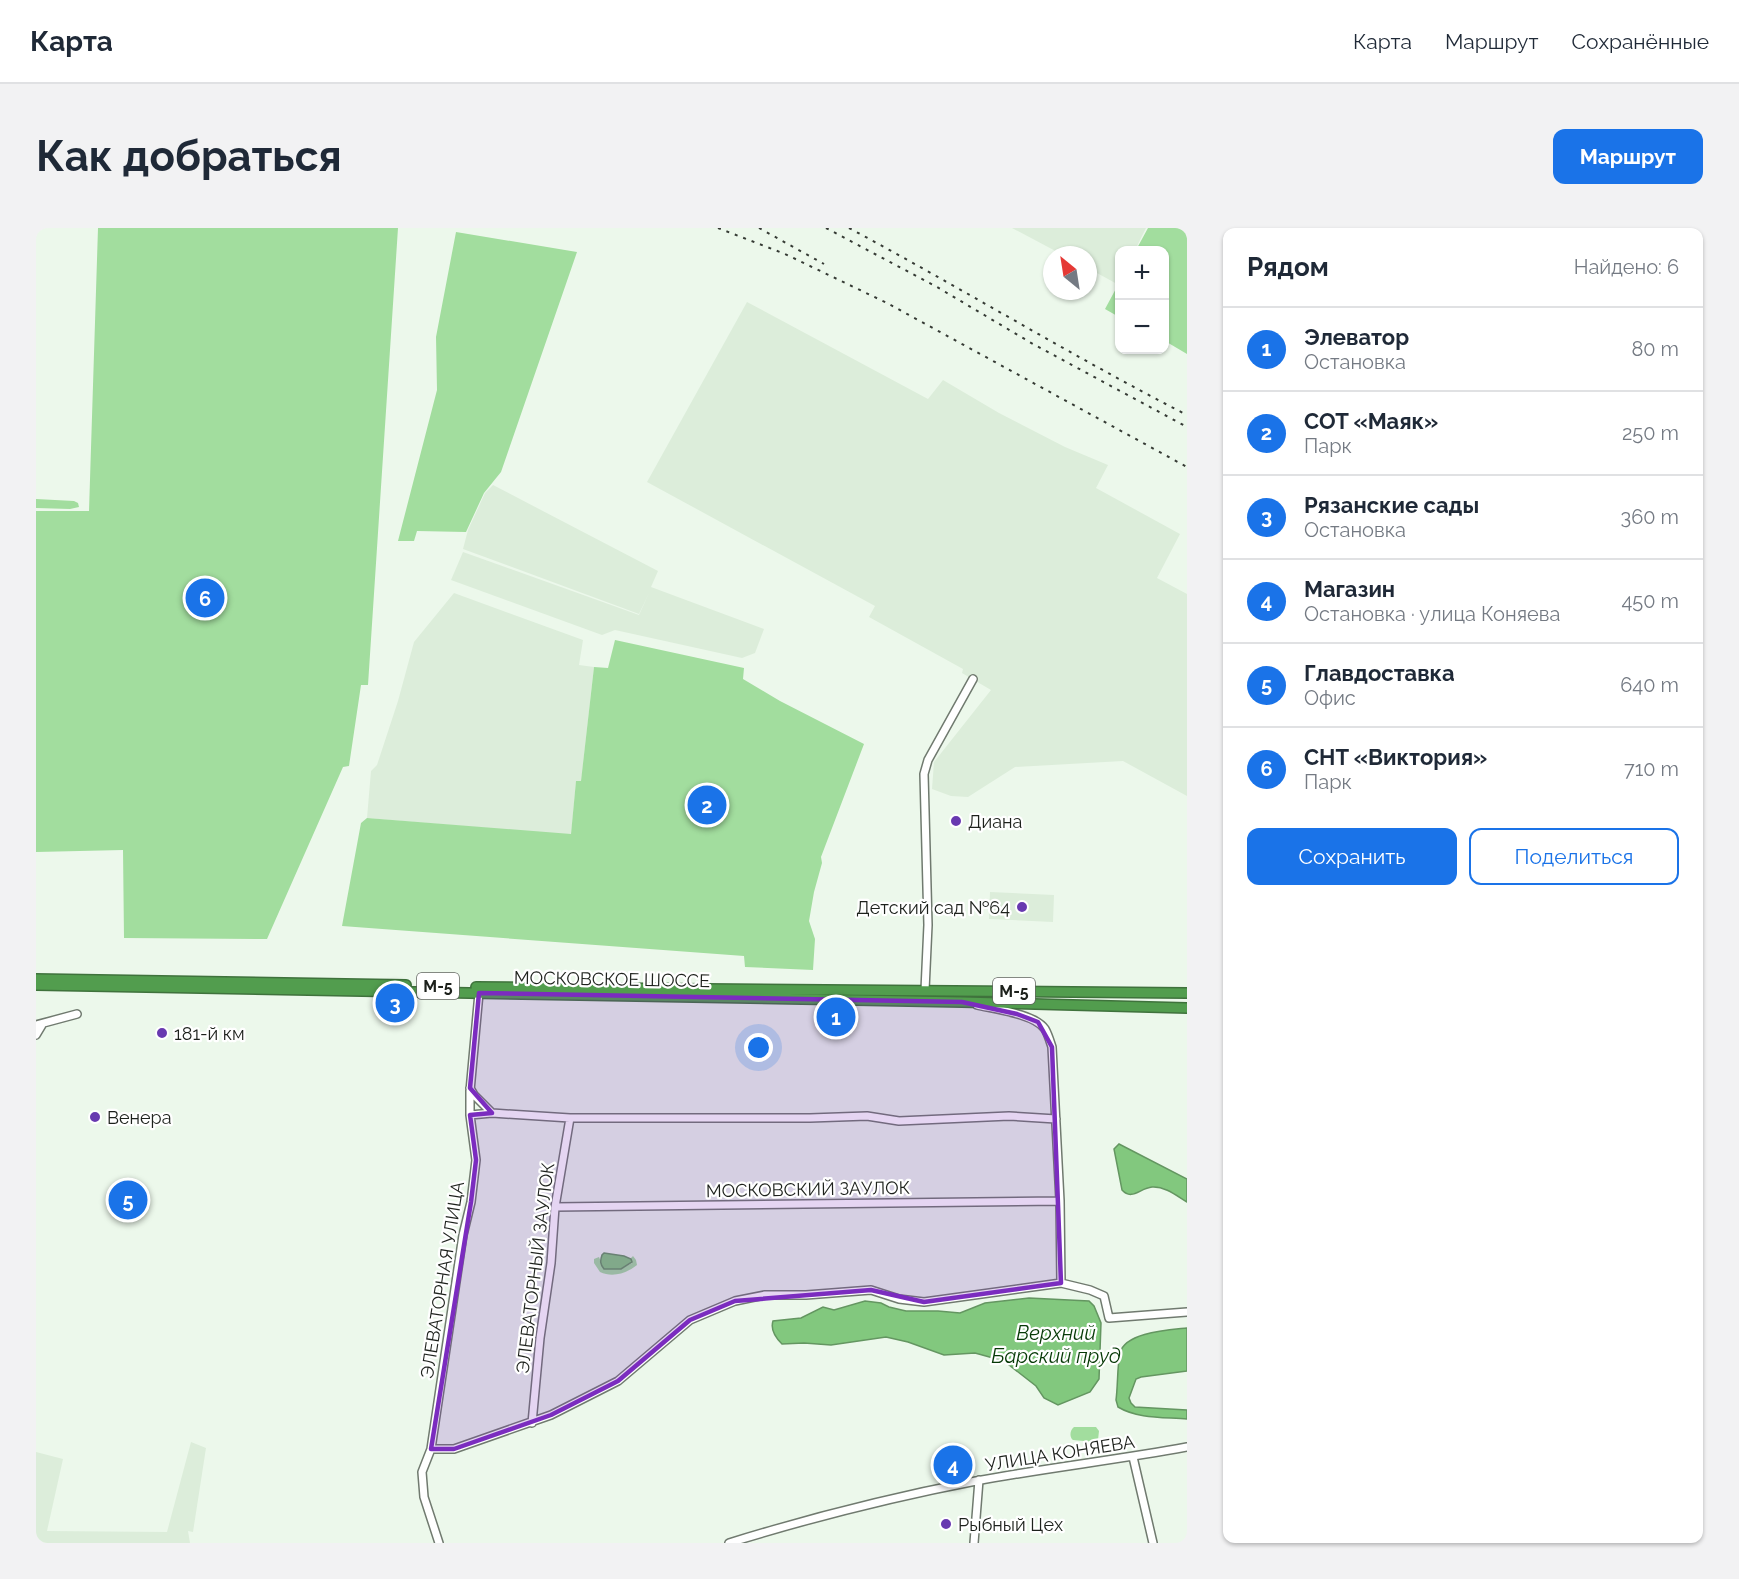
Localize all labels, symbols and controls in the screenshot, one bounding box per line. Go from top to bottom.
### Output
text: Карта [30,25,113,58]
text: Карта [1353,29,1412,54]
text: Маршрут [1445,29,1538,54]
text: Сохранённые [1571,29,1709,54]
button: Маршрут [1553,129,1703,184]
text: Как добраться [36,132,342,181]
north arrow [1043,246,1097,300]
map controls [1115,246,1169,354]
button: + [1115,246,1169,300]
text: Рядом [1247,252,1329,282]
text: Найдено: 6 [1574,255,1679,279]
button: − [1115,300,1169,354]
text: Элеватор [1304,324,1409,350]
text: 1 [1262,337,1271,361]
text: 80 m [1631,337,1679,361]
text: Остановка [1304,350,1406,374]
text: СОТ «Маяк» [1304,408,1438,434]
text: 2 [1261,421,1272,445]
text: 250 m [1622,421,1679,445]
text: Парк [1304,434,1352,458]
text: Рязанские сады [1304,492,1479,518]
text: 3 [1261,505,1272,529]
text: 360 m [1621,505,1679,529]
text: Остановка [1304,518,1406,542]
pin: 6 [186,576,224,620]
text: Магазин [1304,576,1395,602]
text: 4 [1261,589,1272,613]
text: 450 m [1621,589,1679,613]
text: Остановка · улица Коняева [1304,602,1560,626]
text: Главдоставка [1304,660,1455,686]
text: 5 [1261,673,1272,697]
text: 640 m [1620,673,1679,697]
text: Офис [1304,686,1356,710]
text: СНТ «Виктория» [1304,744,1487,770]
text: 6 [1260,757,1273,781]
text: 710 m [1624,757,1679,781]
text: Парк [1304,770,1352,794]
pin: 2 [688,782,726,828]
place label: Диана [968,811,1022,832]
marker: Диана [949,814,963,828]
button: Сохранить [1247,828,1457,885]
button: Поделиться [1469,828,1679,885]
place label: Детский сад №64 [856,897,1010,918]
marker: Детский сад №64 [1015,900,1029,914]
street label: МОСКОВСКОЕ ШОССЕ [514,967,710,991]
road number: М-5 [417,973,459,999]
road number: М-5 [993,978,1035,1004]
pin: 3 [376,980,414,1026]
pin: 1 [816,994,856,1040]
place label: 181-й км [174,1023,245,1044]
marker: 181-й км [155,1026,169,1040]
your location [744,1033,773,1062]
place label: Венера [107,1107,172,1128]
marker: Венера [88,1110,102,1124]
street label: ЭЛЕВАТОРНЫЙ ЗАУЛОК [512,1161,558,1375]
street label: МОСКОВСКИЙ ЗАУЛОК [706,1177,910,1201]
pin: 5 [108,1178,148,1222]
street label: ЭЛЕВАТОРНАЯ УЛИЦА [416,1180,468,1380]
water label: Верхний Барский пруд [991,1321,1121,1368]
street label: УЛИЦА КОНЯЕВА [984,1431,1136,1475]
pin: 4 [934,1442,972,1488]
place label: Рыбный Цех [958,1514,1063,1535]
marker: Рыбный Цех [939,1517,953,1531]

